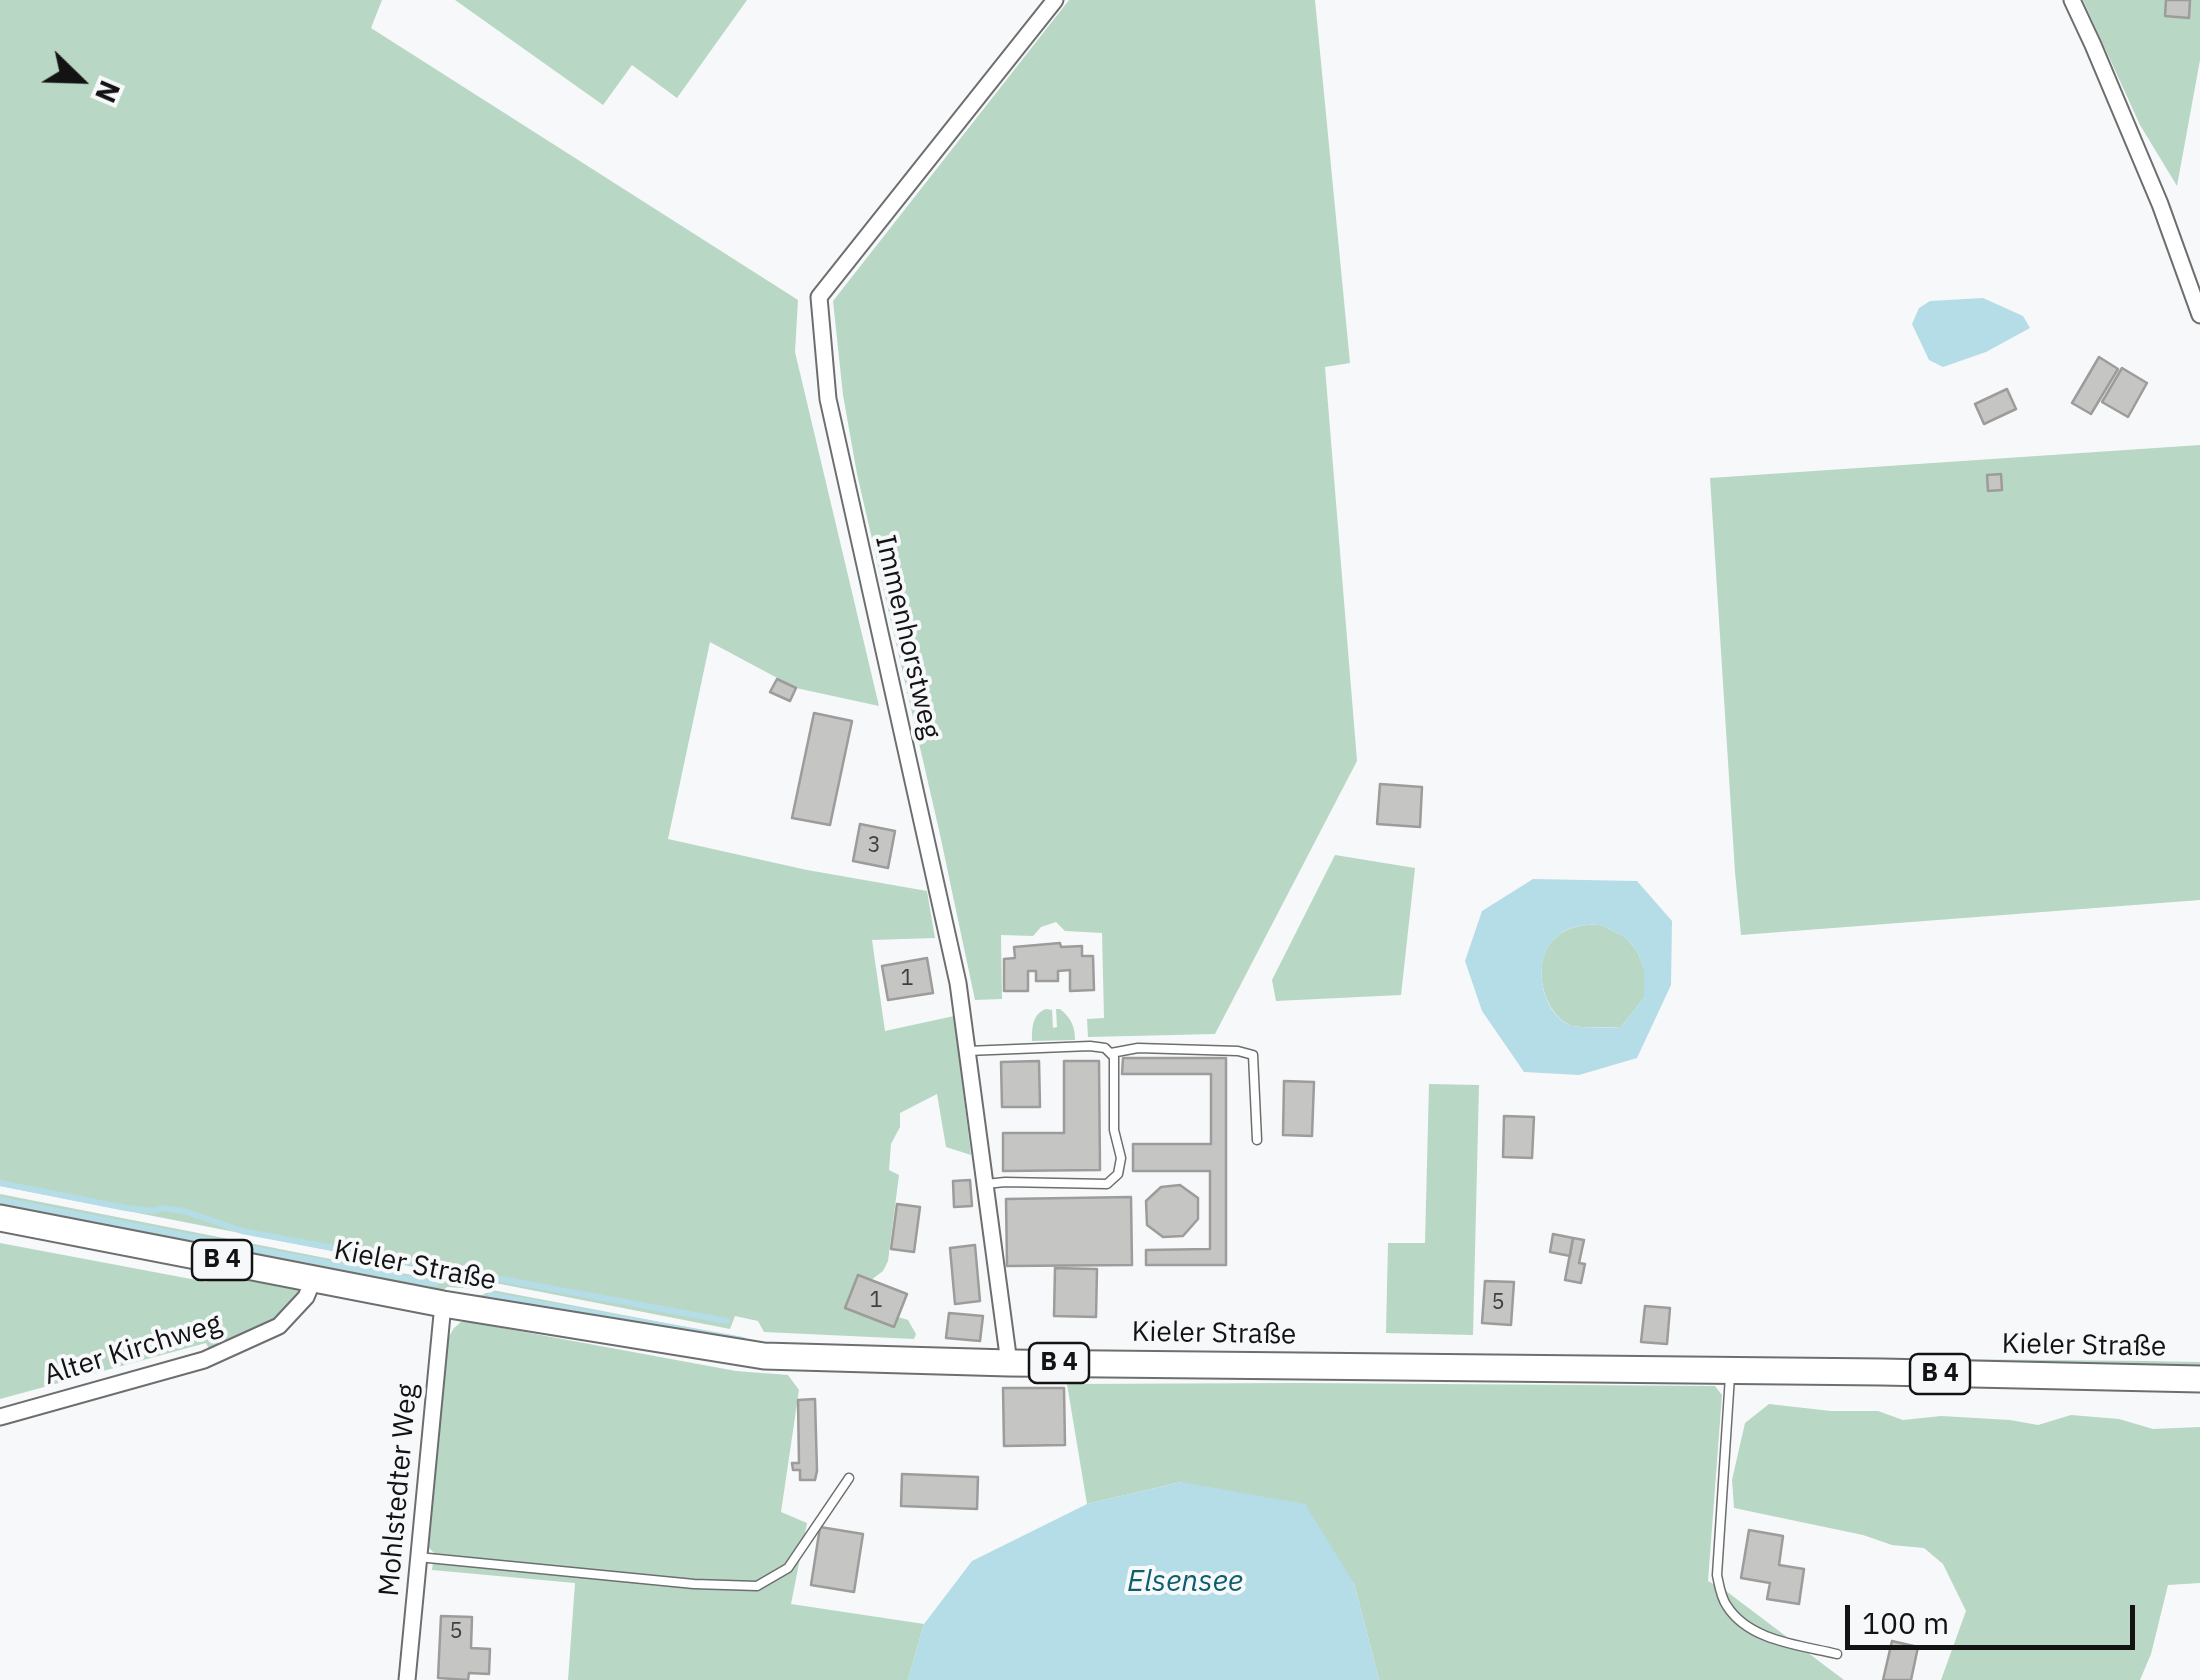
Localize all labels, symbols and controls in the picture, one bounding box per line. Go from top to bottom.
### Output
north arrow [30,30,130,130]
text: N [87,75,129,108]
street label: Immenhorstweg [867,532,947,742]
house number: 3 [867,833,881,859]
house number: 1 [900,966,914,992]
street label: Kieler Straße [331,1234,499,1298]
road number: B 4 [192,1240,252,1280]
house number: 1 [869,1288,883,1314]
house number: 5 [1491,1290,1505,1316]
street label: Alter Kirchweg [40,1307,226,1393]
street label: Kieler Straße [1131,1316,1297,1352]
street label: Kieler Straße [2001,1328,2167,1364]
road number: B 4 [1029,1343,1089,1383]
road number: B 4 [1910,1354,1970,1394]
street label: Mohlstedter Weg [373,1382,425,1598]
water label: Elsensee [1127,1564,1243,1600]
scale bar [1850,1585,2140,1647]
text: 100 m [1862,1603,1949,1642]
house number: 5 [449,1619,463,1645]

